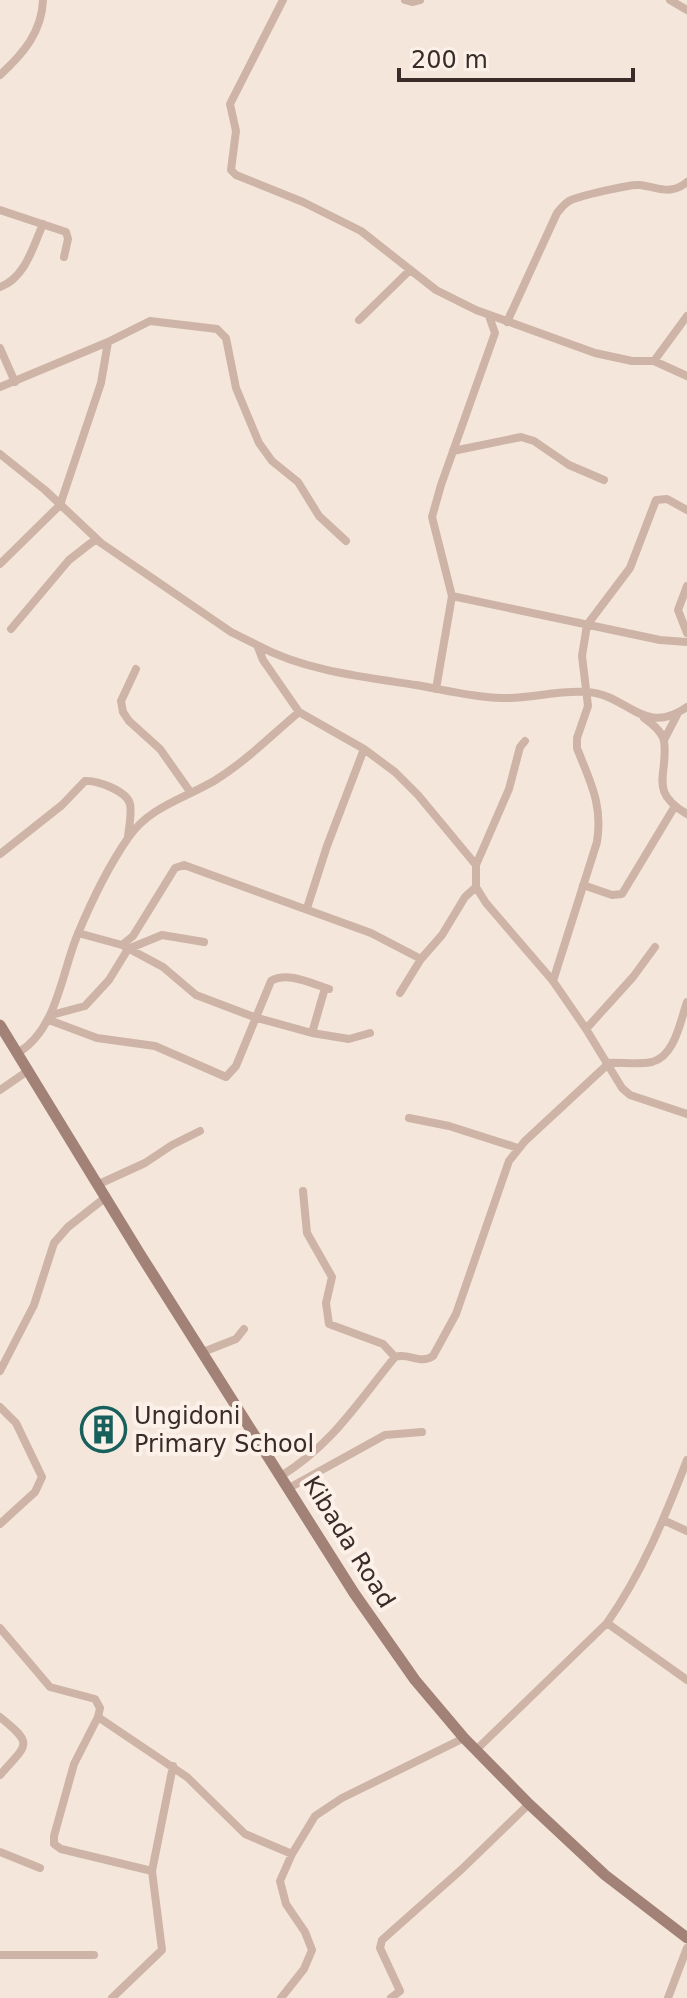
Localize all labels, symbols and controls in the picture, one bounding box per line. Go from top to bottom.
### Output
scale bar [399,32,633,82]
text: 200 m [411,46,488,74]
place label: Ungidoni Primary School [134,1402,314,1458]
building icon: Ungidoni Primary School [79,1406,127,1454]
street label: Kibada Road [297,1471,401,1613]

